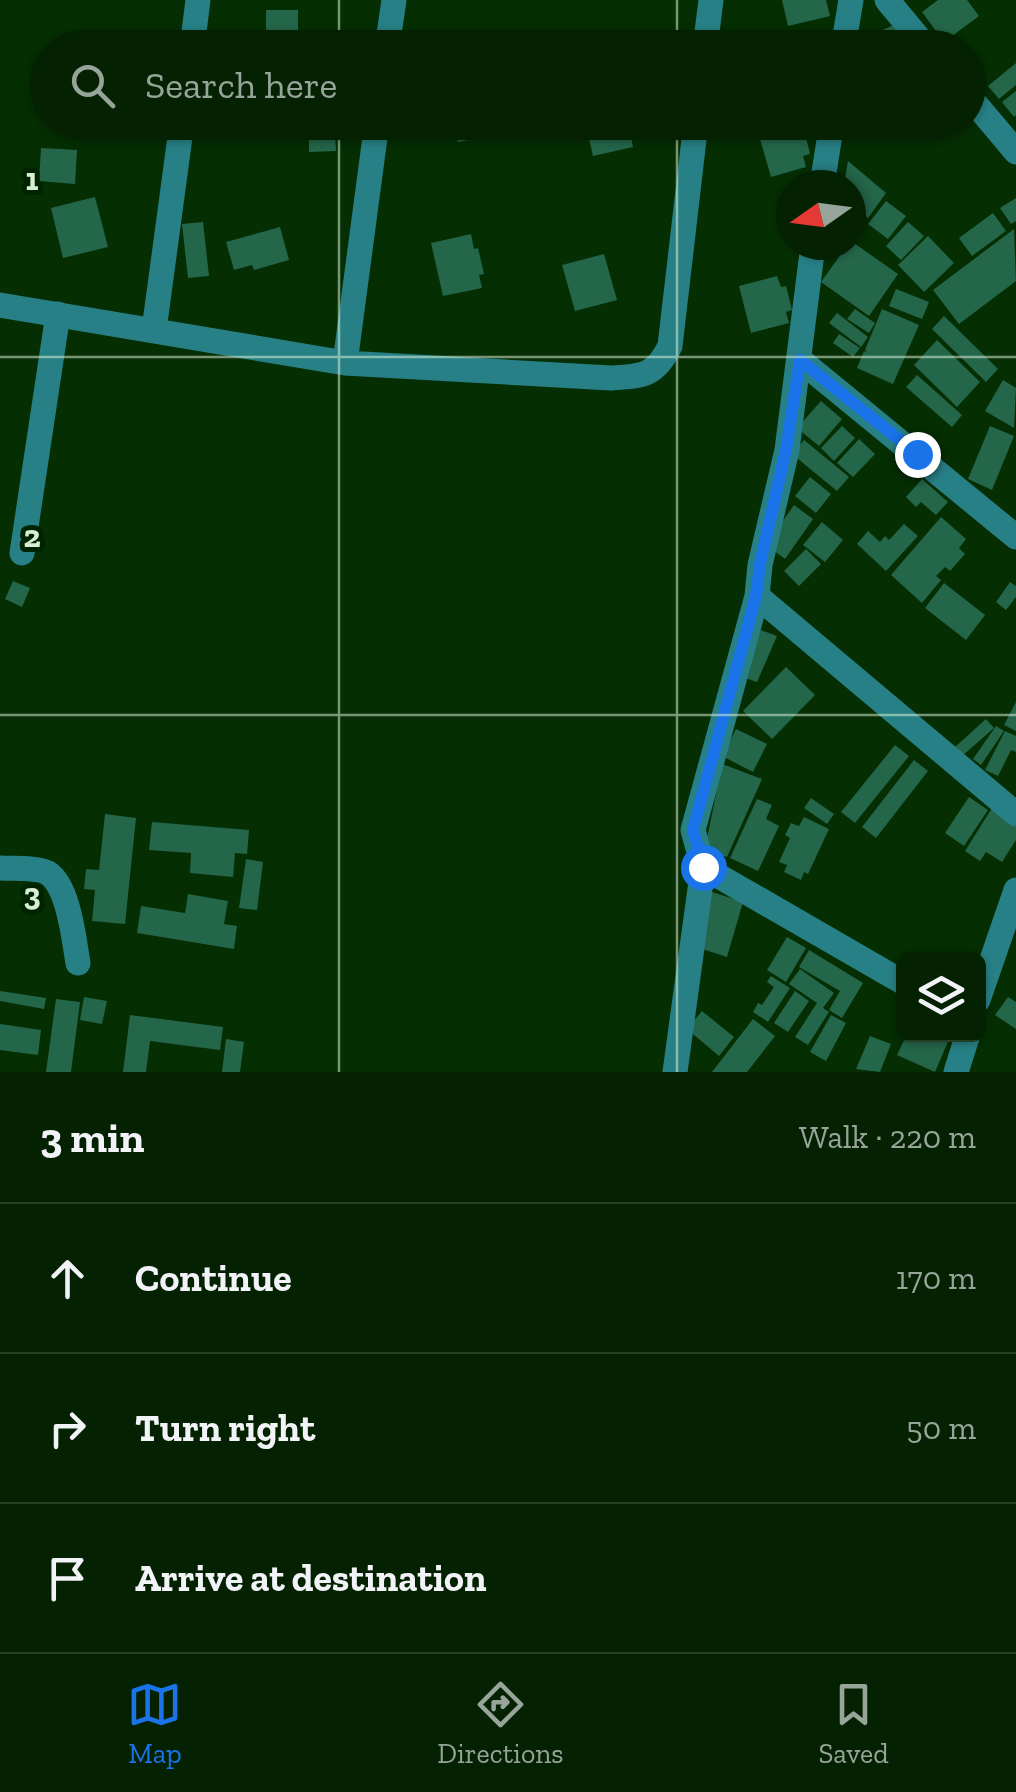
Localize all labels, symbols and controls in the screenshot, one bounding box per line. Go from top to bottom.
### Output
search box [30,30,986,140]
icon: search [65,58,120,113]
text: Search here [145,62,337,108]
text: 1 [26,160,39,198]
north arrow [776,170,866,260]
route end [895,432,941,478]
text: 2 [23,517,41,555]
route start [681,845,727,891]
text: 3 [23,875,41,913]
map controls [896,952,986,1042]
button: layers [896,952,986,1042]
text: 3 min [40,1112,145,1163]
text: Walk · 220 m [799,1118,976,1156]
icon: ahead [40,1251,95,1306]
text: Continue [135,1255,292,1301]
text: 170 m [896,1259,976,1297]
icon: right [40,1401,95,1456]
text: Turn right [135,1405,315,1451]
text: 50 m [906,1409,976,1447]
icon: arrive [40,1551,95,1606]
text: Arrive at destination [135,1555,486,1601]
tab: Map [127,1677,182,1770]
tab: Directions [437,1677,564,1770]
tab: Saved [818,1677,889,1770]

